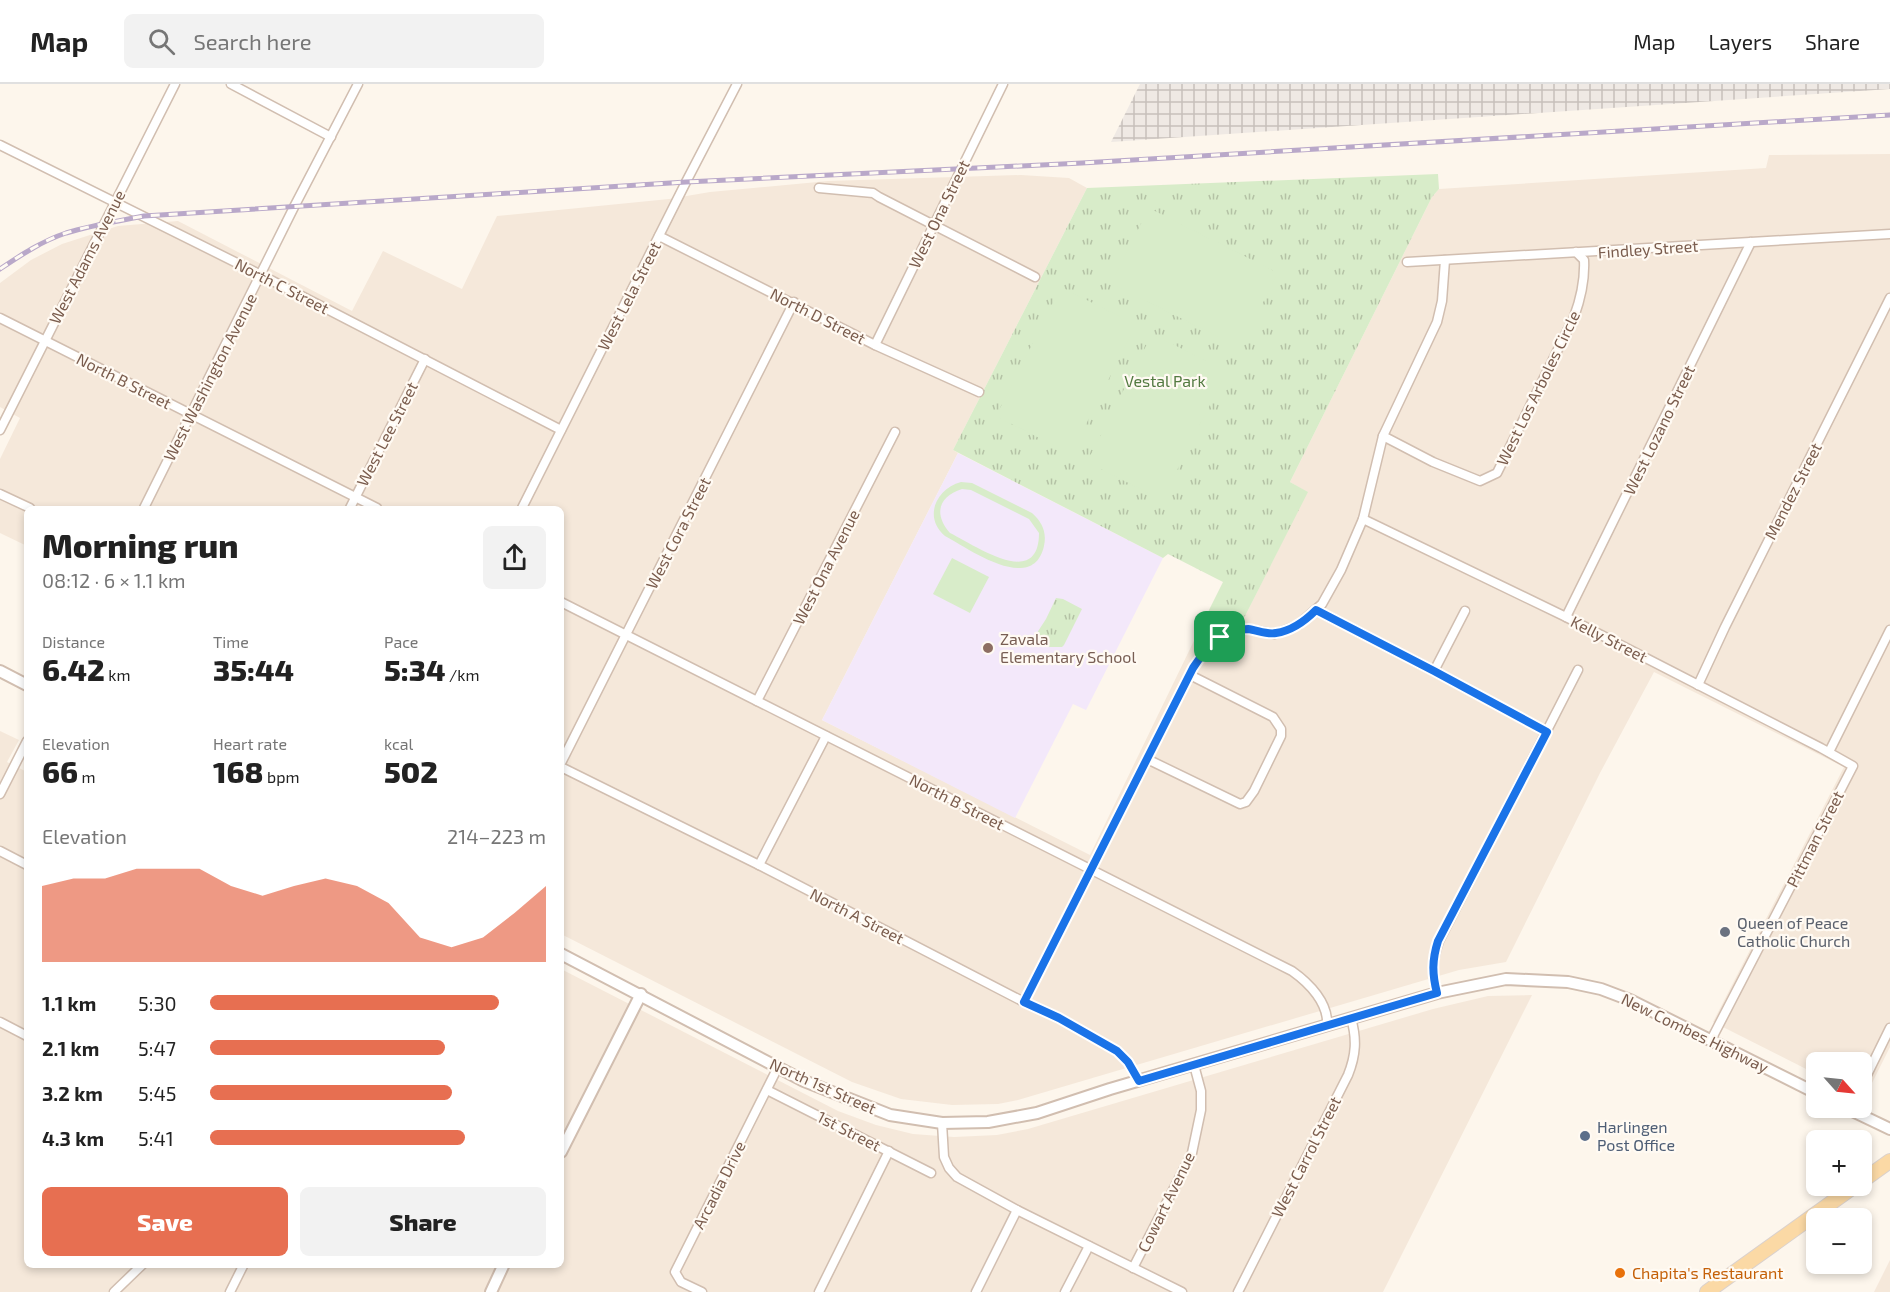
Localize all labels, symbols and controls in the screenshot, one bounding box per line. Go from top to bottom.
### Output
search box [124,14,544,68]
text: Map [30,24,88,58]
icon: search [145,25,178,58]
text: Search here [193,28,312,54]
text: Map [1633,29,1675,54]
text: Layers [1708,29,1772,54]
text: Share [1805,29,1860,54]
street label: West Ona Street [904,157,973,271]
street label: West Adams Avenue [45,187,129,327]
street label: Findley Street [1597,236,1699,261]
street label: West Lela Street [593,238,664,353]
street label: North C Street [232,254,332,317]
street label: North D Street [767,283,869,348]
street label: West Washington Avenue [159,290,260,464]
street label: West Los Arboles Circle [1492,307,1583,468]
street label: North B Street [74,349,175,413]
street label: West Lozano Street [1619,362,1698,498]
park label: Vestal Park [1124,371,1206,390]
street label: West Lee Street [352,378,421,489]
street label: Mendez Street [1760,439,1825,542]
street label: West Cora Street [641,474,714,592]
street label: West Ona Avenue [788,506,863,628]
text: Morning run [42,525,239,565]
button: share [483,526,546,589]
text: 08:12 · 6 × 1.1 km [42,568,186,592]
pin [1194,611,1245,662]
street label: Kelly Street [1568,611,1651,666]
icon: arrive [1203,620,1236,653]
place label: Zavala Elementary School [1000,629,1136,666]
text: Distance [42,632,105,651]
text: Time [213,632,249,651]
text: Pace [384,632,418,651]
marker: Zavala Elementary School [981,641,995,655]
text: 6.42 [42,651,105,687]
text: 35:44 [213,651,294,687]
text: 5:34 [384,651,446,687]
text: km [105,665,130,684]
text: /km [446,665,480,684]
text: Elevation [42,734,110,753]
text: Heart rate [213,734,287,753]
text: kcal [384,734,413,753]
text: 66 [42,753,78,789]
text: 168 [213,753,264,789]
text: 502 [384,753,438,789]
text: m [78,767,96,786]
text: bpm [264,767,299,786]
street label: North B Street [907,770,1008,834]
street label: Pittman Street [1782,787,1847,890]
text: Elevation [42,824,127,848]
text: 214–223 m [447,824,546,848]
street label: North A Street [807,884,907,947]
place label: Queen of Peace Catholic Church [1737,913,1850,950]
marker: Queen of Peace Catholic Church [1718,925,1732,939]
street label: New Combes Highway [1619,989,1772,1077]
text: 1.1 km [42,991,96,1015]
text: 5:30 [138,991,177,1015]
text: 2.1 km [42,1036,99,1060]
text: 5:47 [138,1036,176,1060]
north arrow [1806,1052,1872,1118]
map controls [1806,1052,1872,1274]
street label: North 1st Street [767,1054,879,1117]
text: 3.2 km [42,1081,103,1105]
text: 5:45 [138,1081,176,1105]
street label: West Carrol Street [1267,1093,1344,1220]
street label: 1st Street [814,1107,884,1155]
place label: Harlingen Post Office [1597,1117,1675,1154]
text: 4.3 km [42,1126,104,1150]
text: 5:41 [138,1126,174,1150]
marker: Harlingen Post Office [1578,1129,1592,1143]
button: + [1806,1130,1872,1196]
street label: Arcadia Drive [688,1138,749,1232]
street label: Cowart Avenue [1133,1148,1198,1255]
button: Save [42,1187,288,1256]
button: Share [300,1187,546,1256]
button: − [1806,1208,1872,1274]
place label: Chapita's Restaurant [1632,1263,1783,1282]
marker: Chapita's Restaurant [1613,1266,1627,1280]

